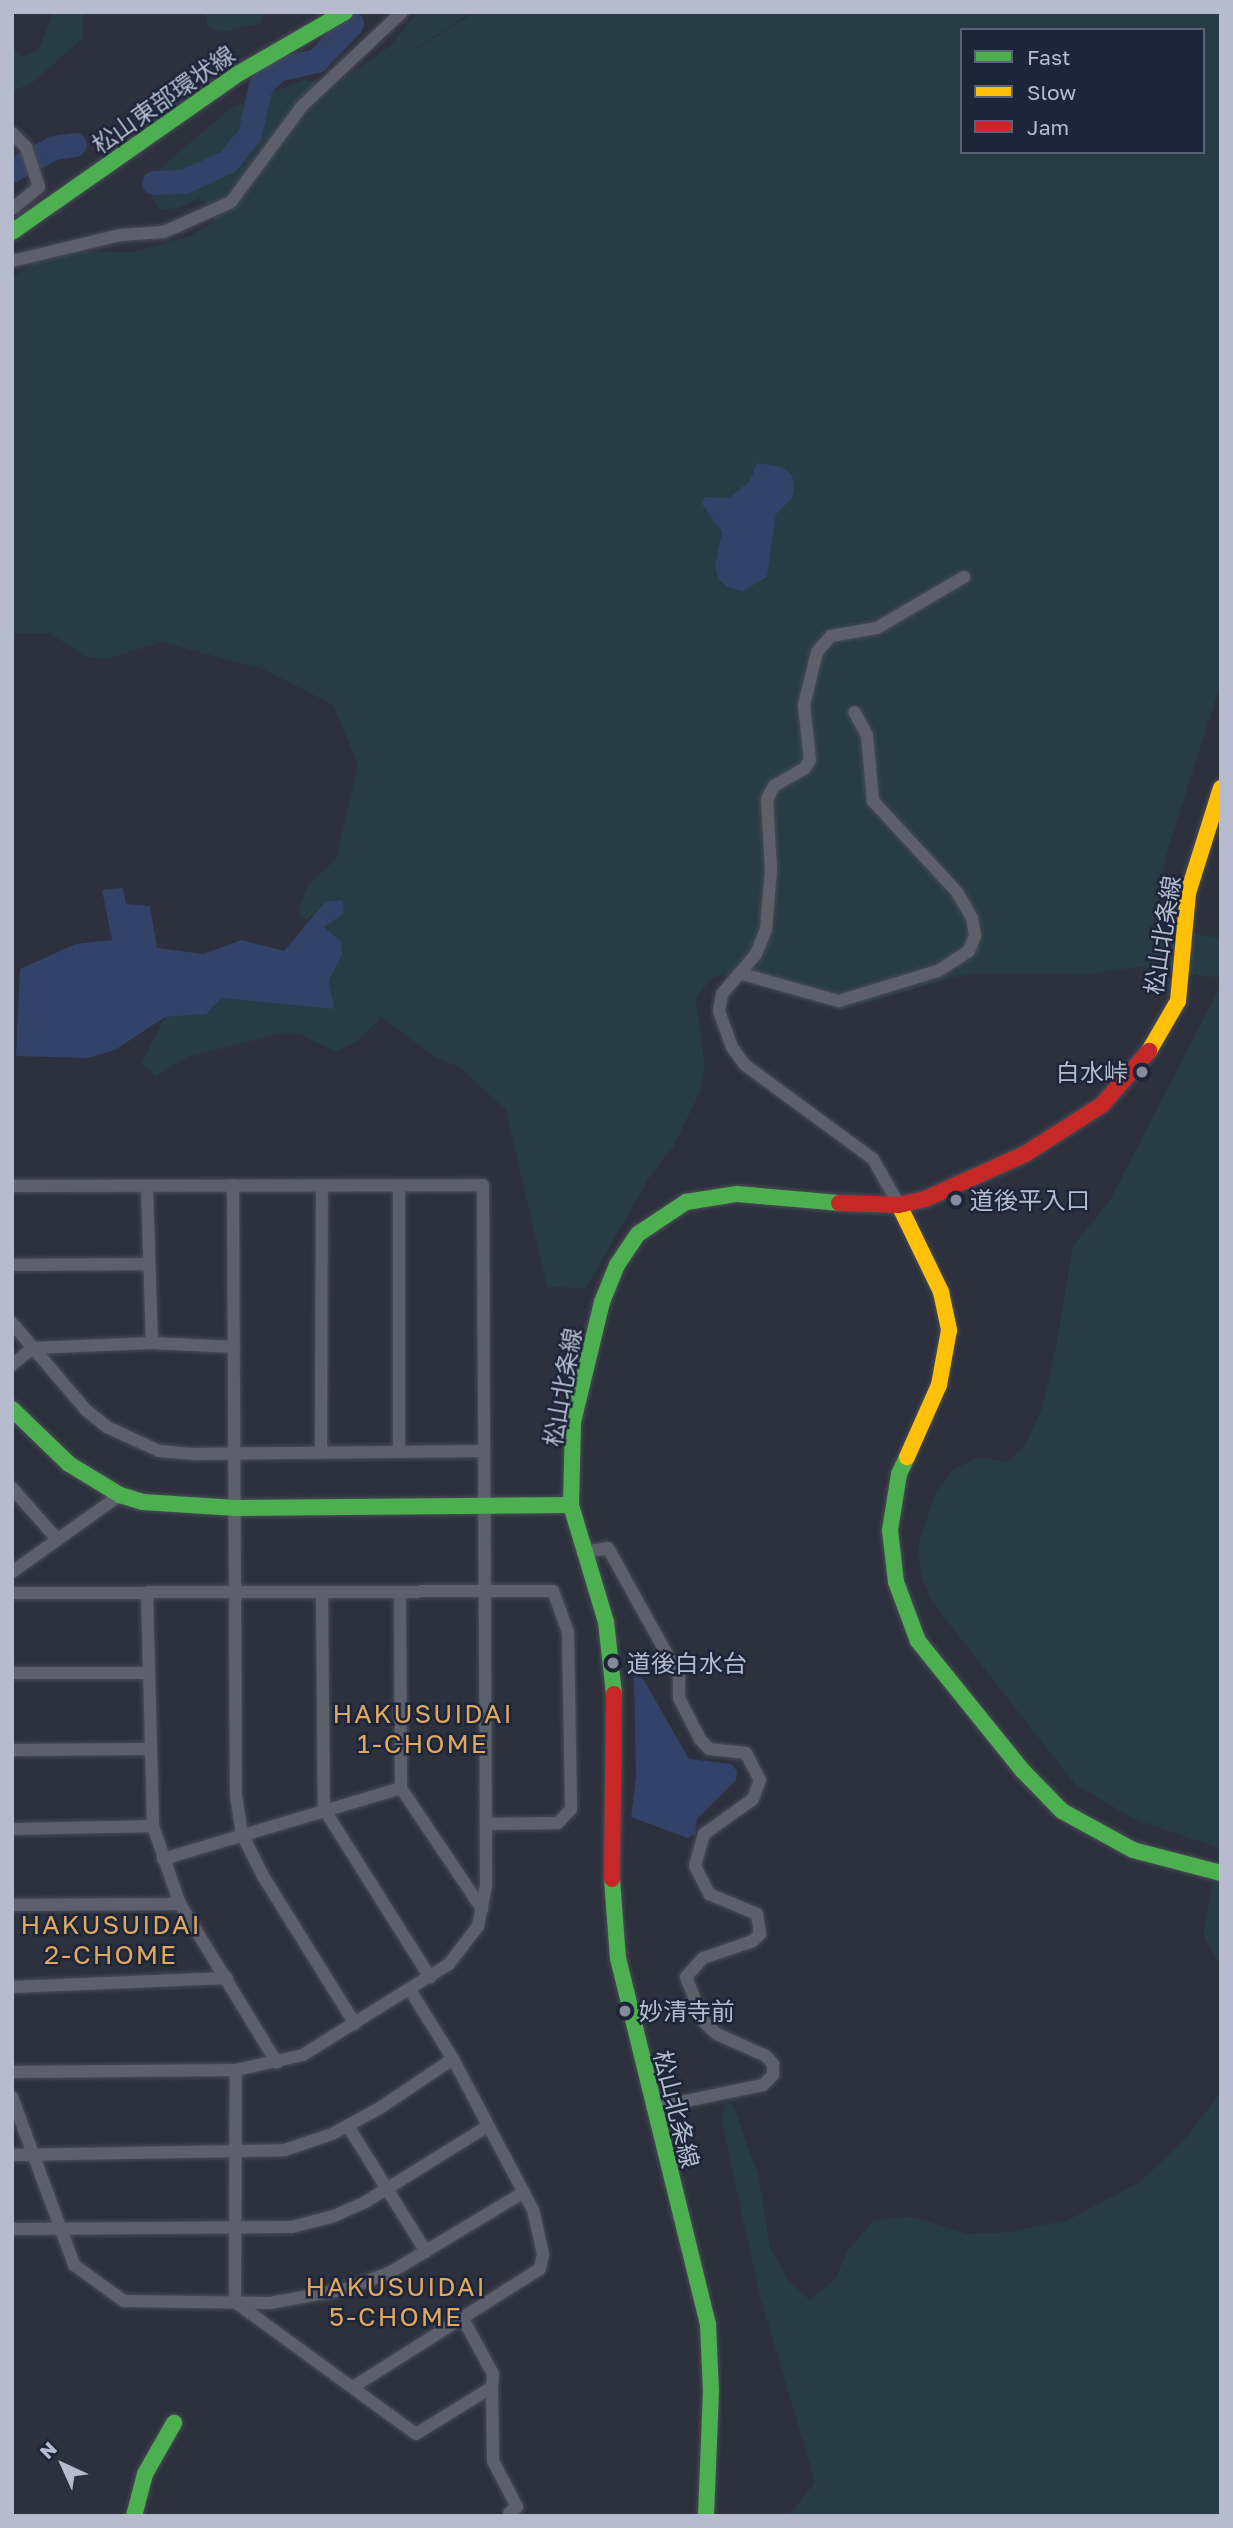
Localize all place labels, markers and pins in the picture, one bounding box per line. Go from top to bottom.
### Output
place label: 白水峠 [1056,1058,1128,1086]
marker: 白水峠 [1134,1064,1150,1080]
place label: 道後平入口 [970,1186,1090,1214]
marker: 道後平入口 [948,1192,964,1208]
place label: 道後白水台 [627,1649,747,1677]
marker: 道後白水台 [605,1655,621,1671]
place label: 妙清寺前 [639,1997,735,2025]
marker: 妙清寺前 [617,2003,633,2019]

